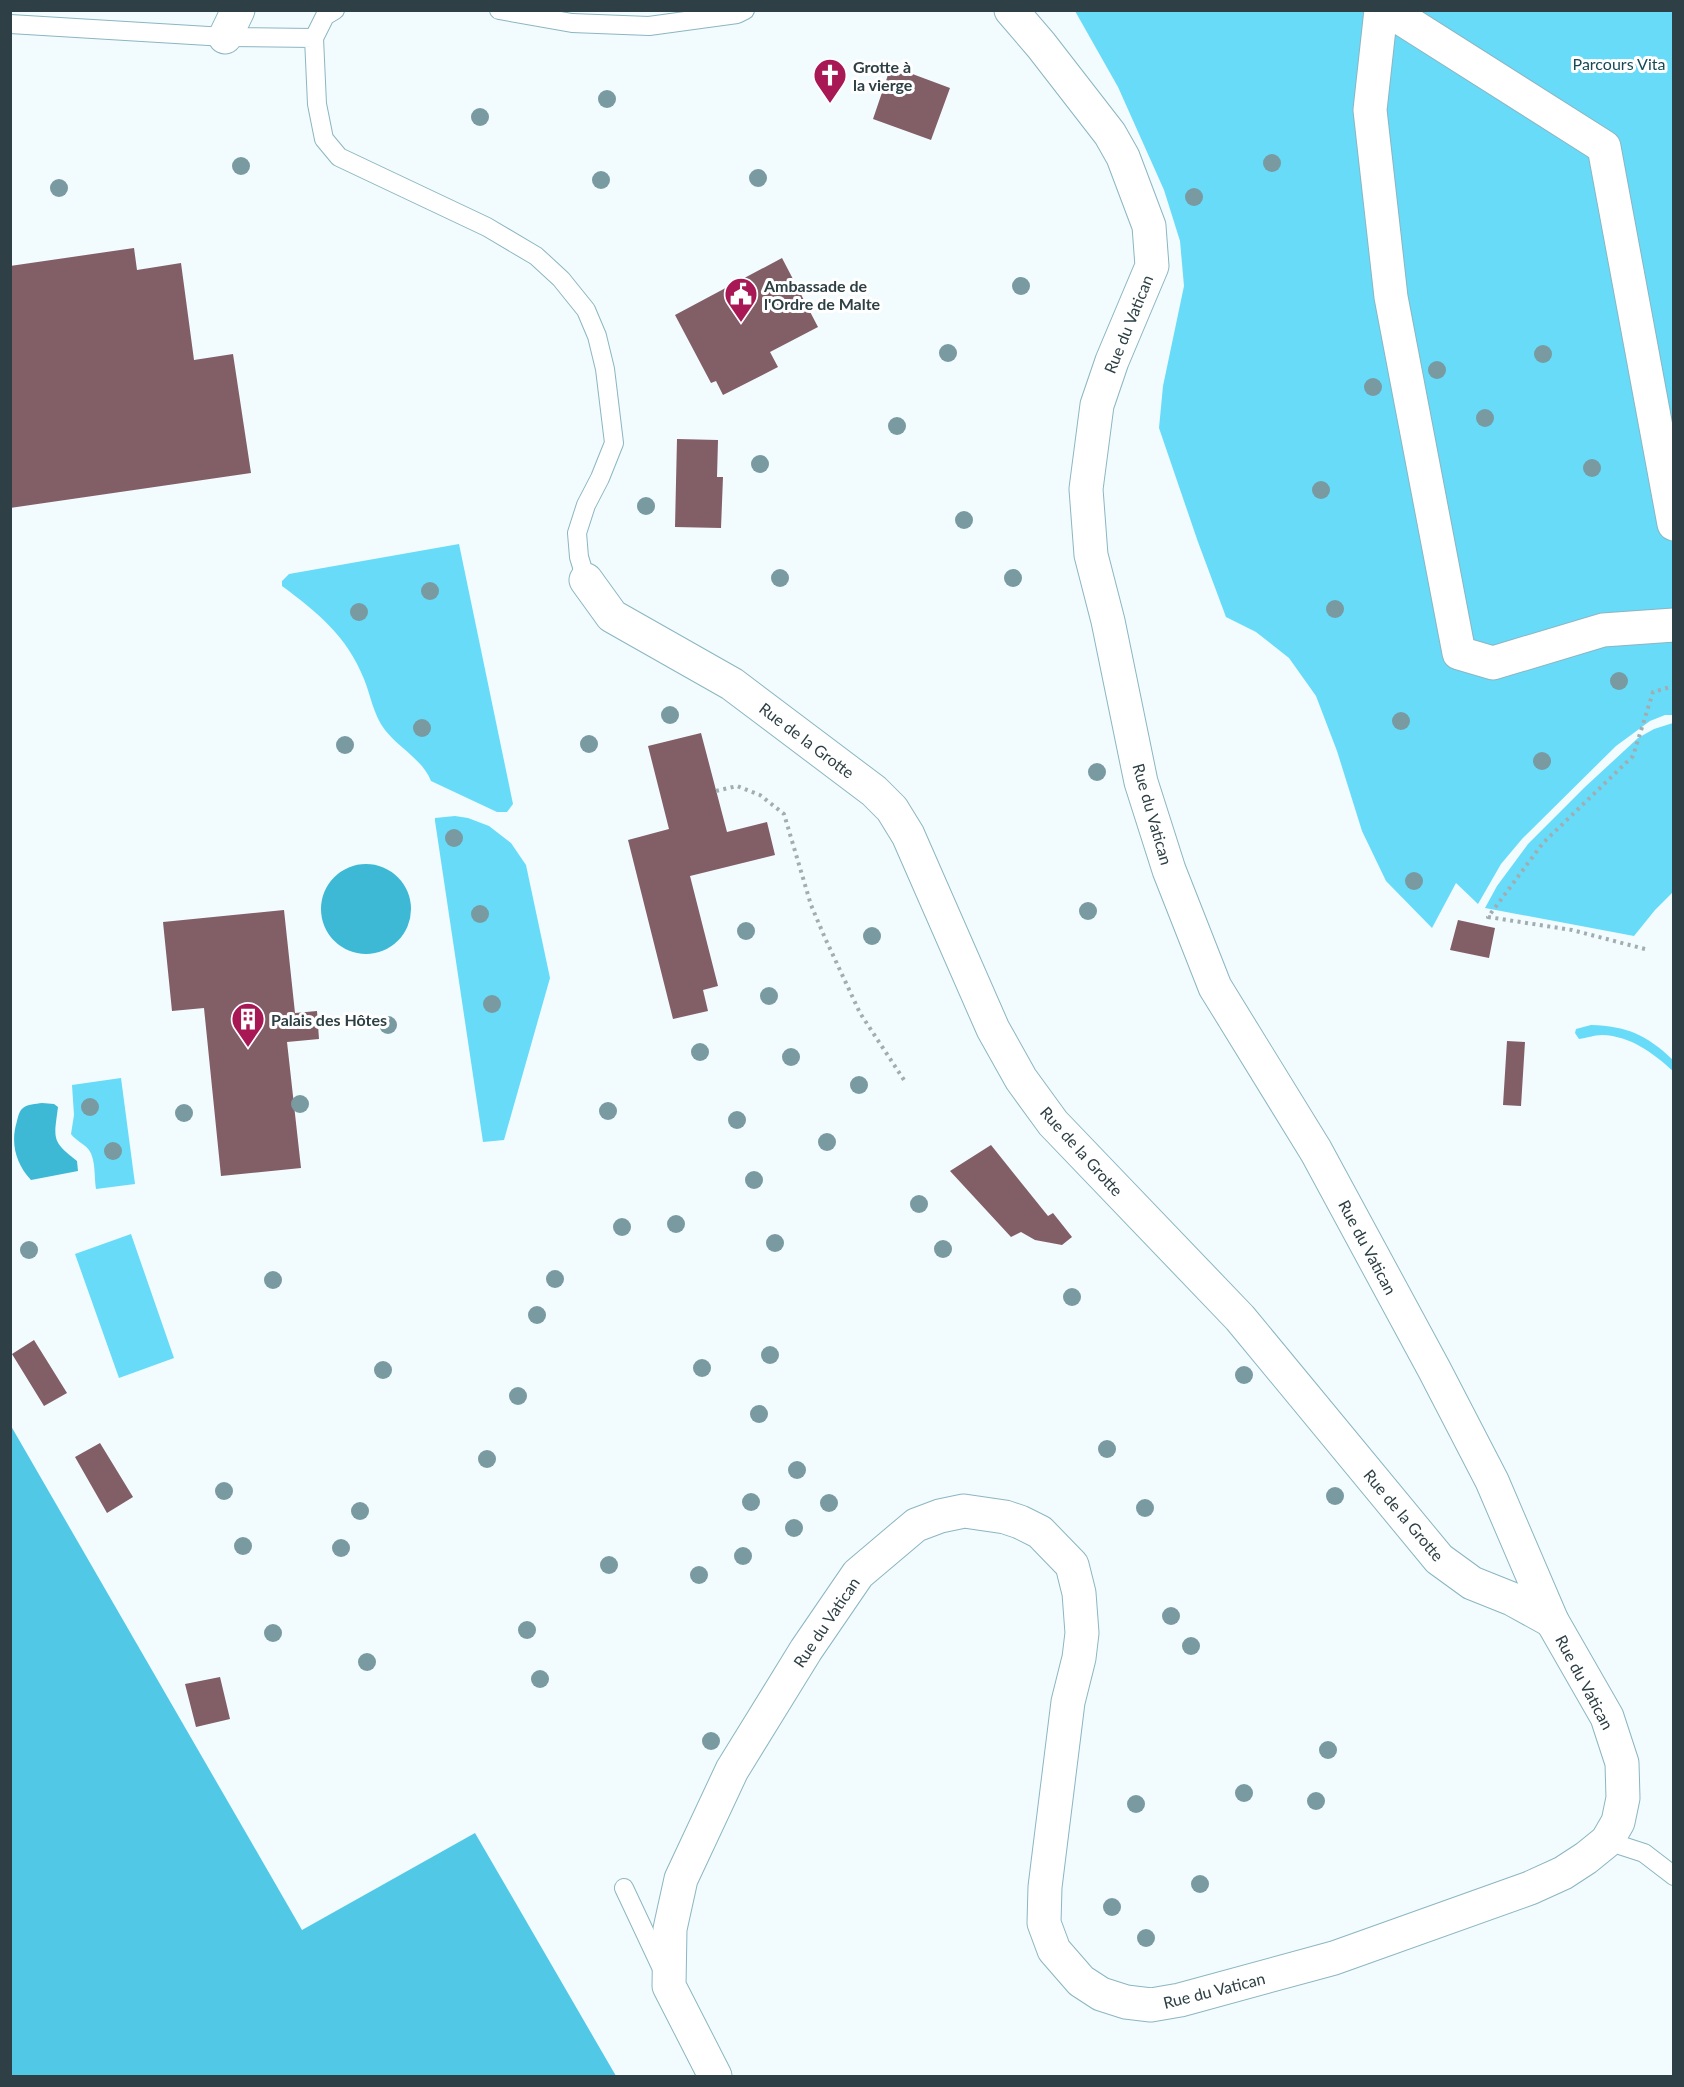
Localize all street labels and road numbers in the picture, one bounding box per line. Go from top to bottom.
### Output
street label: Rue du Vatican [1100,272,1156,376]
street label: Rue de la Grotte [756,698,858,782]
street label: Rue du Vatican [1129,761,1177,867]
street label: Rue de la Grotte [1037,1102,1127,1200]
street label: Rue du Vatican [1335,1196,1401,1298]
street label: Rue de la Grotte [1360,1465,1448,1565]
street label: Rue du Vatican [789,1573,863,1671]
street label: Rue du Vatican [1552,1631,1618,1733]
street label: Rue du Vatican [1161,1968,1267,2012]

